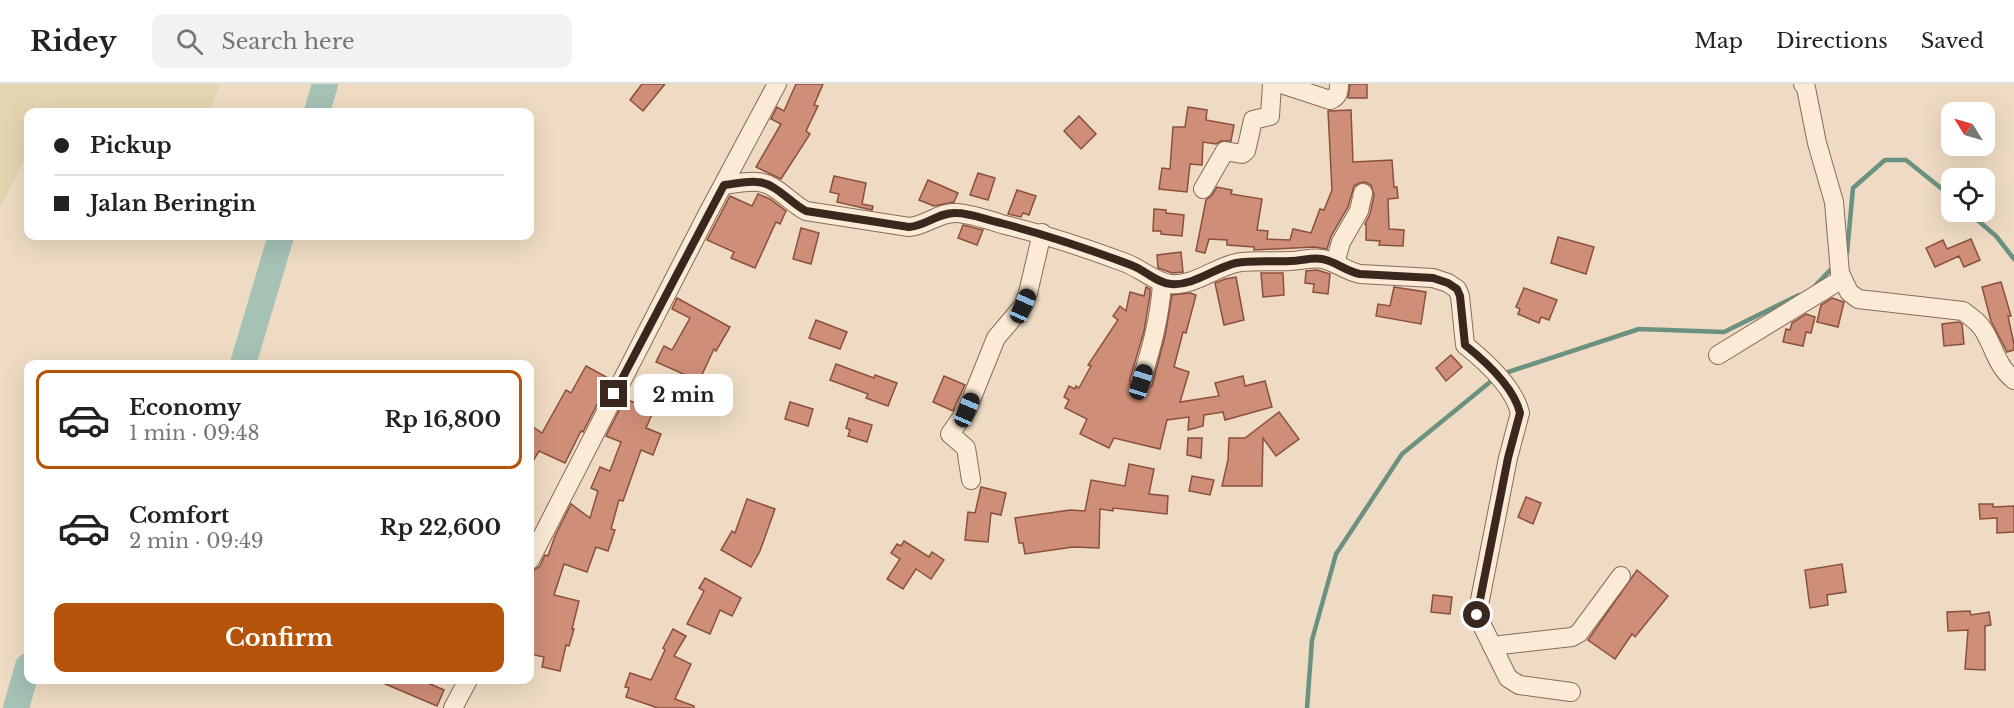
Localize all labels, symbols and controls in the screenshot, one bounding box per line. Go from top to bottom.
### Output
search box [152,14,572,68]
text: Ridey [30,24,116,59]
icon: search [173,25,206,58]
text: Search here [221,28,355,55]
text: Map [1694,28,1743,54]
text: Directions [1776,28,1888,54]
text: Saved [1921,28,1984,54]
north arrow [1941,102,1995,156]
map controls [1941,102,1995,222]
text: Pickup [90,132,172,159]
button: locate [1941,168,1995,222]
text: Jalan Beringin [90,190,256,217]
car [1007,286,1039,326]
car [1127,362,1155,402]
callout: 2 min [635,373,734,415]
route end [600,380,627,407]
text: 2 min [652,383,715,407]
car [952,390,982,430]
icon: car [57,393,111,447]
text: Economy [129,394,241,421]
text: Rp 16,800 [385,406,501,433]
text: 1 min · 09:48 [129,421,260,445]
icon: car [57,501,111,555]
text: Comfort [129,502,229,529]
text: Rp 22,600 [380,514,501,541]
text: 2 min · 09:49 [129,529,264,553]
route start [1463,601,1490,628]
button: Confirm [54,603,504,672]

